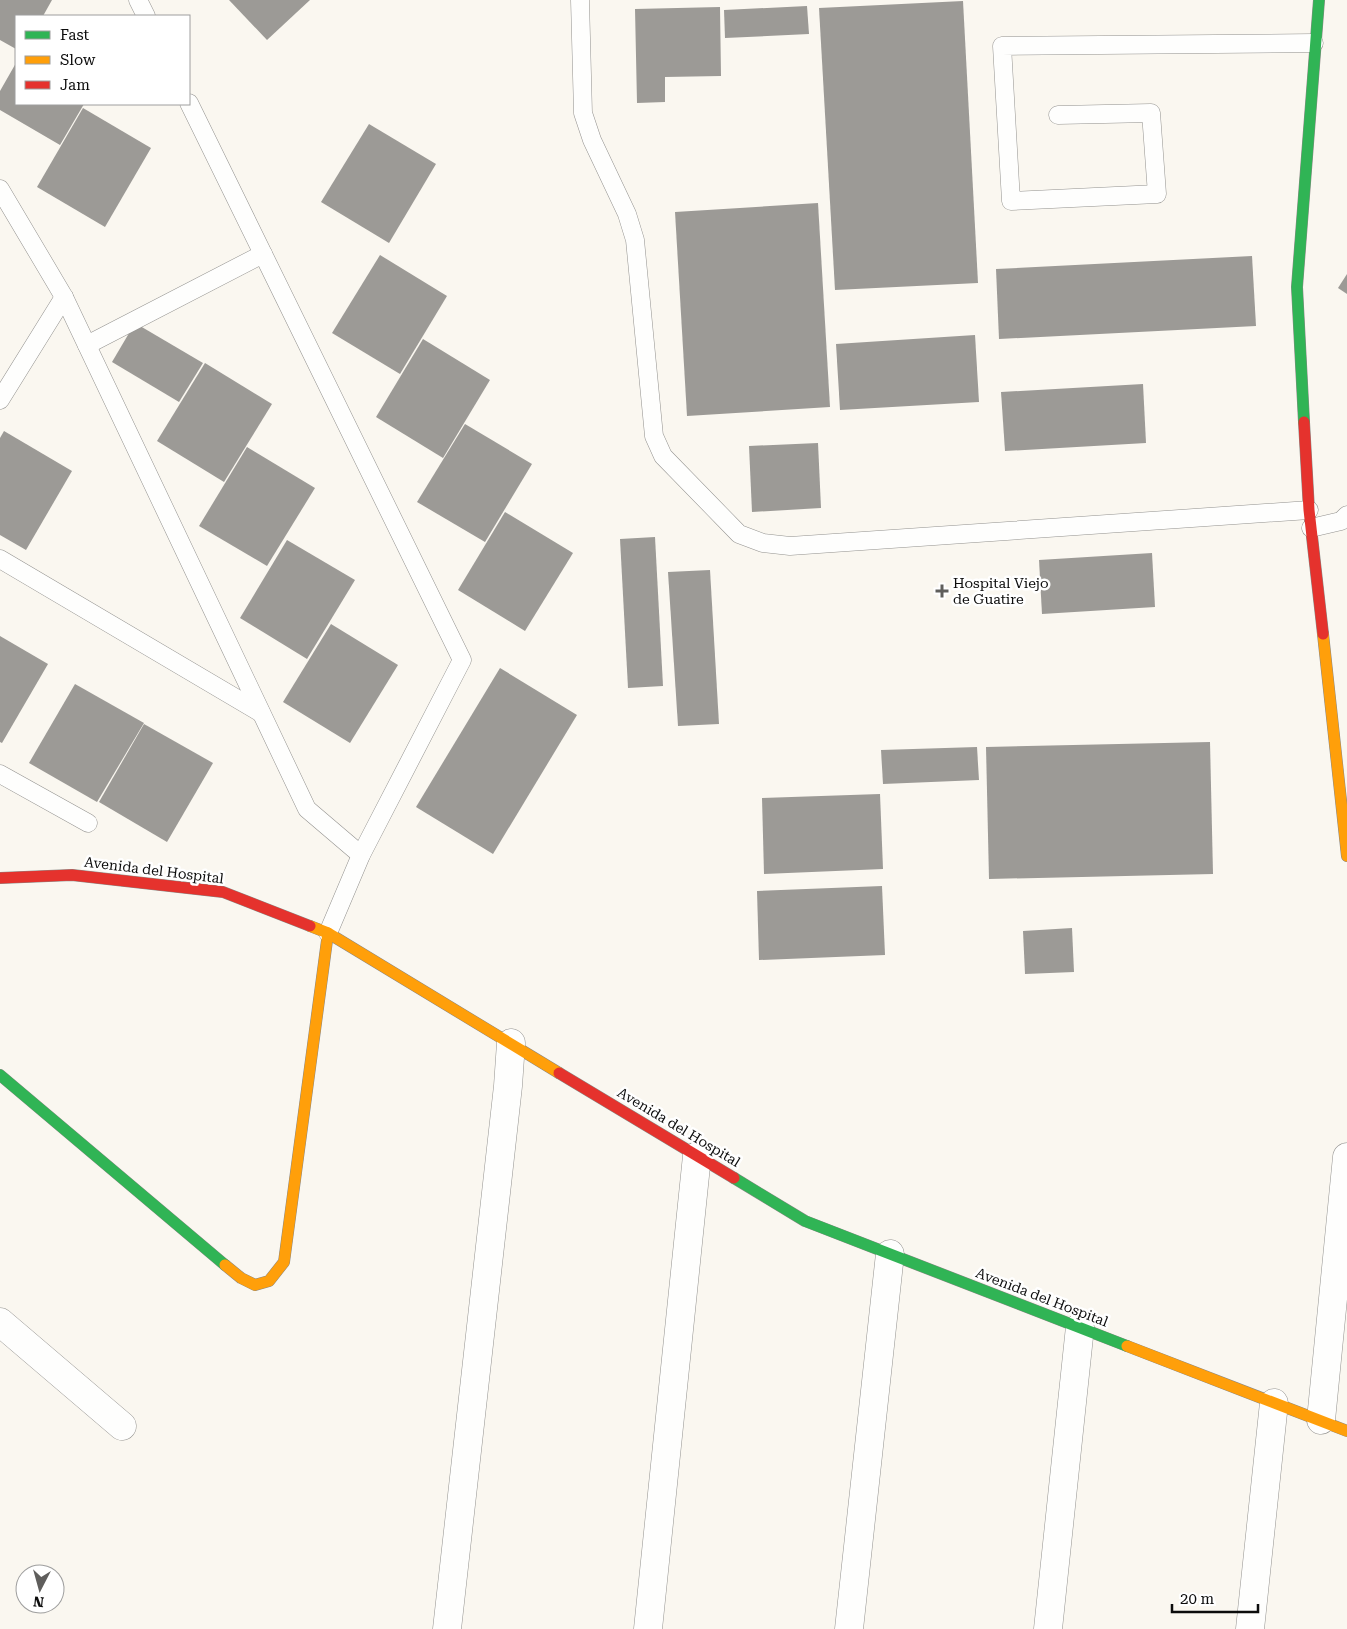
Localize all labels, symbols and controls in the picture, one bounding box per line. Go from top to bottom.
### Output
legend [15,15,190,105]
text: Fast [60,26,90,44]
text: Slow [60,51,96,69]
text: Jam [60,76,90,94]
place label: Hospital Viejo de Guatire [953,575,1049,607]
marker: Hospital Viejo de Guatire [935,584,949,598]
street label: Avenida del Hospital [83,854,225,887]
street label: Avenida del Hospital [615,1084,744,1170]
street label: Avenida del Hospital [974,1264,1111,1330]
north arrow [15,1564,65,1614]
scale bar [1172,1582,1258,1614]
text: 20 m [1180,1590,1215,1608]
text: N [32,1593,45,1610]

